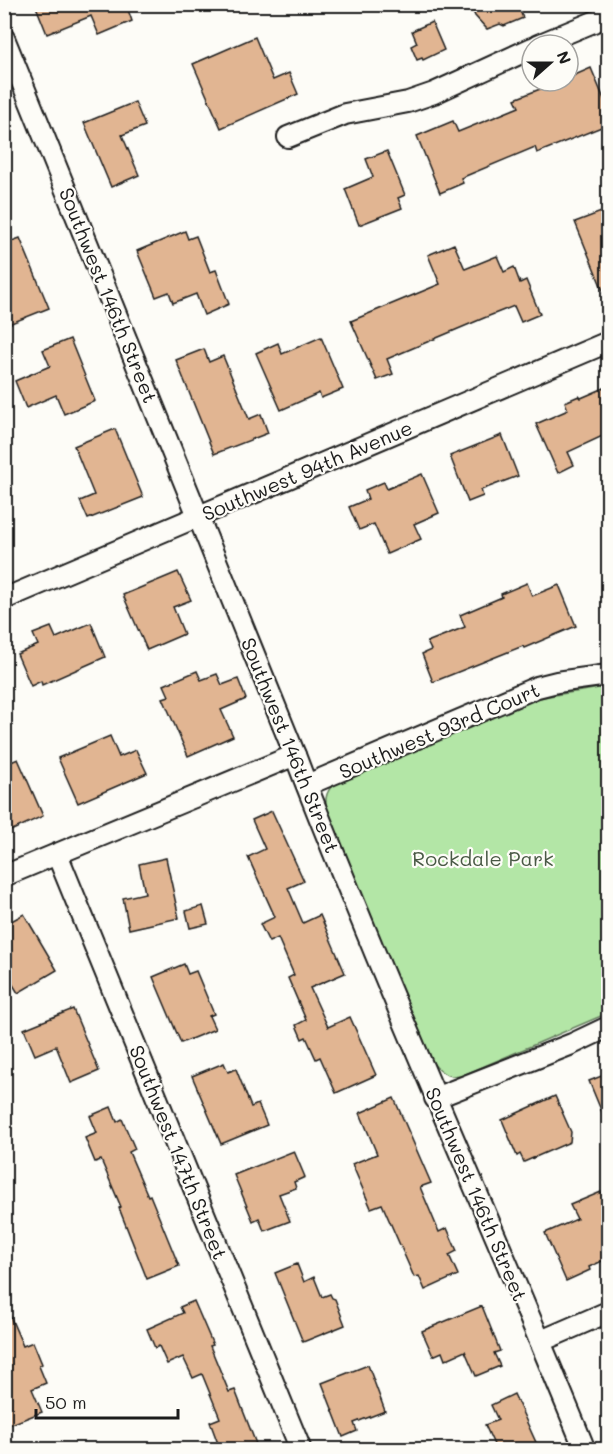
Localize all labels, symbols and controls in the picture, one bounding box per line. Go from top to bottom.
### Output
north arrow [520,33,580,93]
text: N [552,48,576,67]
street label: Southwest 146th Street [54,184,164,406]
street label: Southwest 94th Avenue [198,414,416,526]
street label: Southwest 146th Street [236,634,346,856]
street label: Southwest 93rd Court [335,676,543,784]
park label: Rockdale Park [412,845,554,871]
street label: Southwest 147th Street [124,1041,234,1263]
street label: Southwest 146th Street [420,1083,534,1305]
scale bar [36,1382,178,1420]
text: 50 m [45,1390,87,1414]

